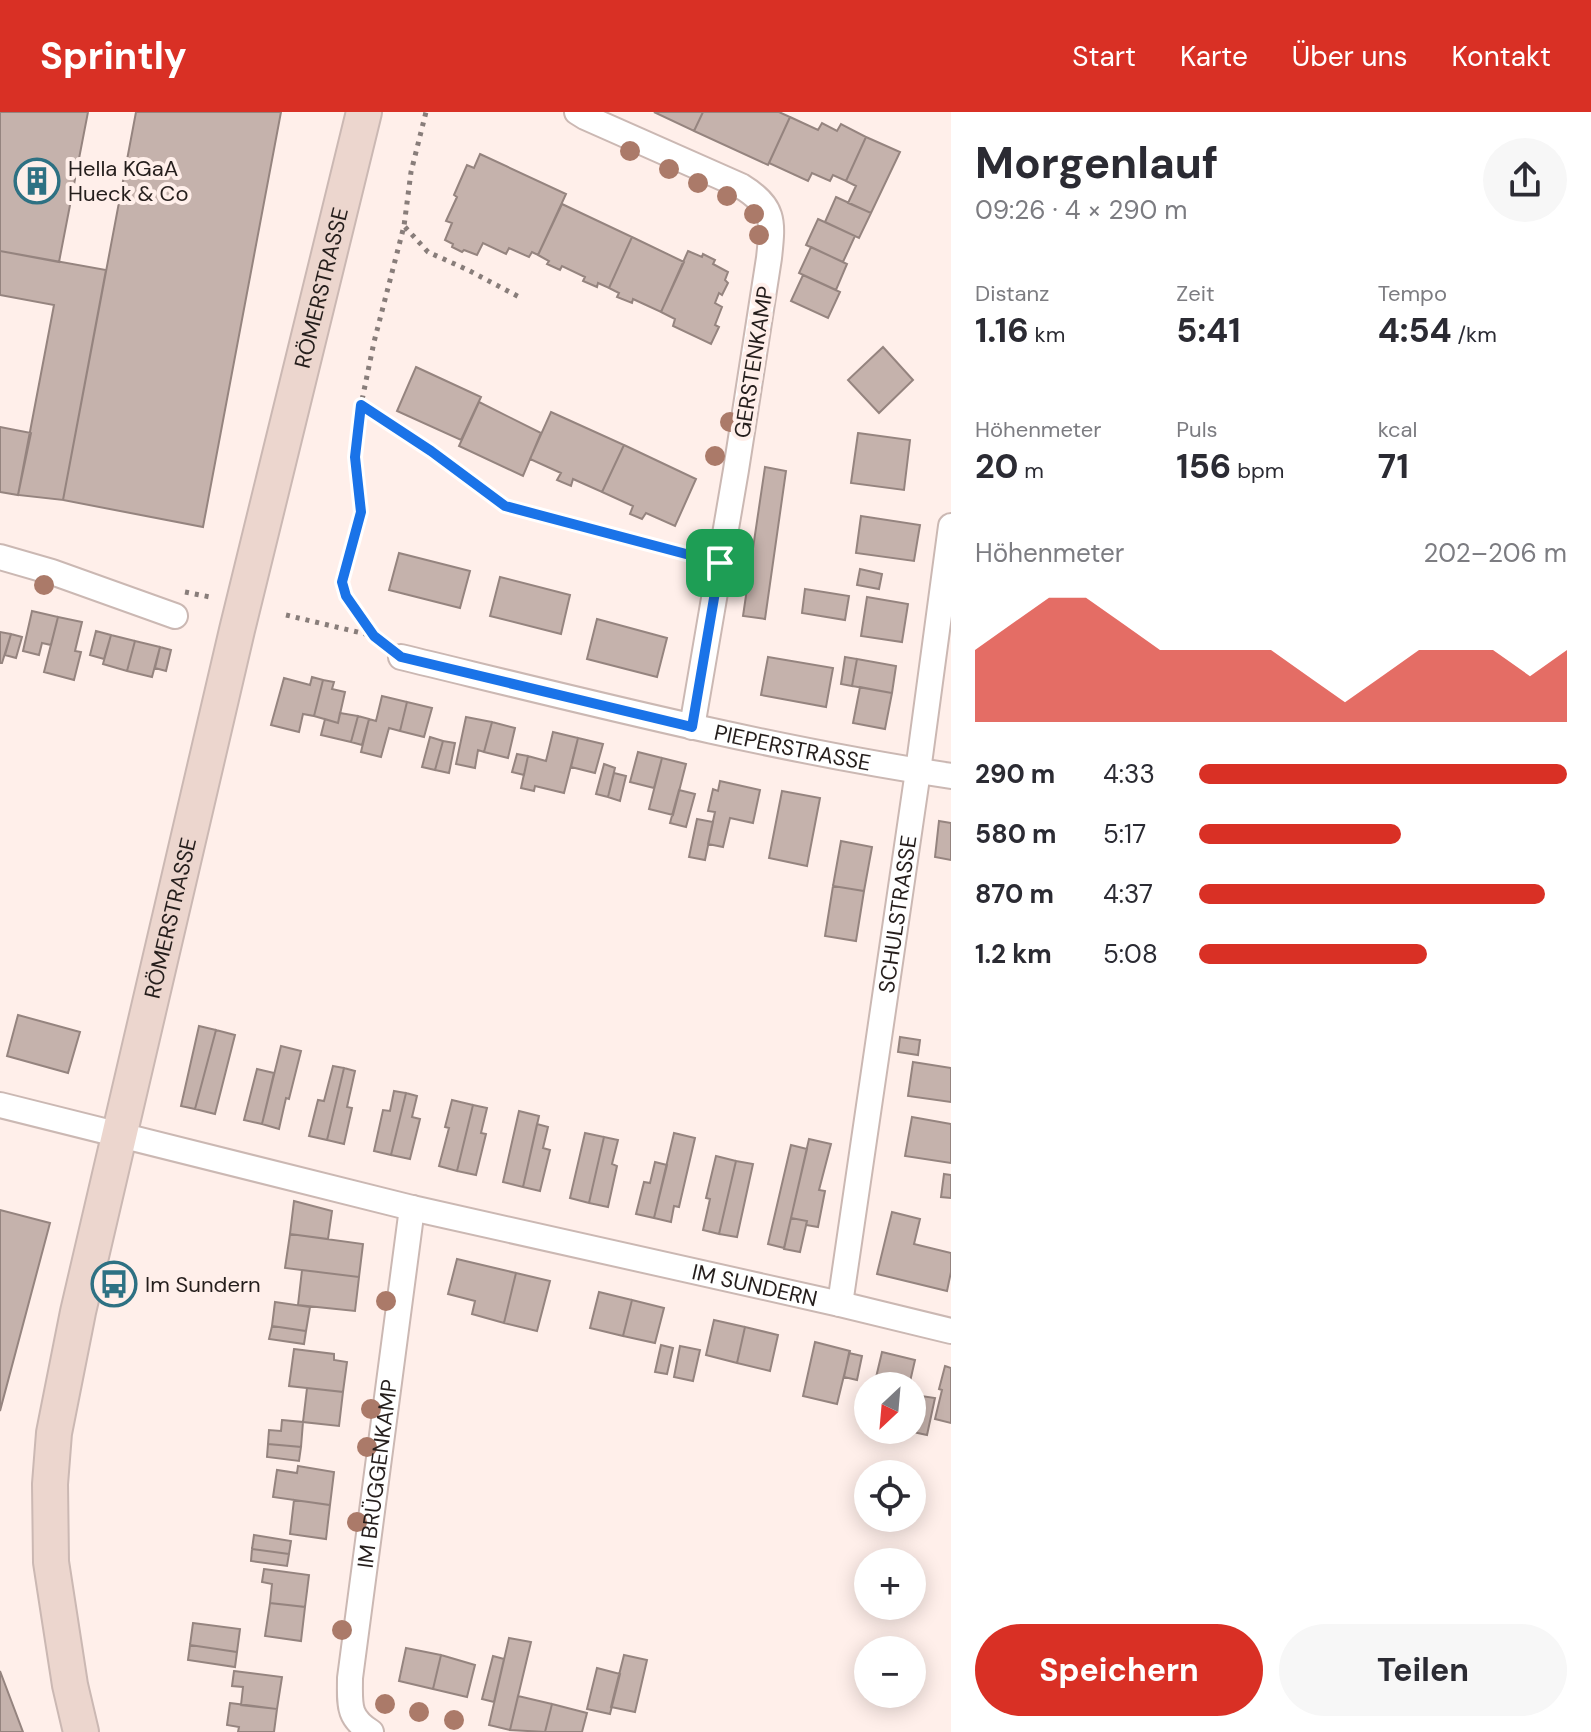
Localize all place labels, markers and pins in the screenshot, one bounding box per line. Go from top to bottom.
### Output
place label: Hella KGaA Hueck & Co [68,154,188,208]
building icon: Hella KGaA Hueck & Co [13,157,61,205]
pin [686,529,754,597]
bus stop icon: Im Sundern [90,1260,138,1308]
place label: Im Sundern [145,1270,261,1299]

